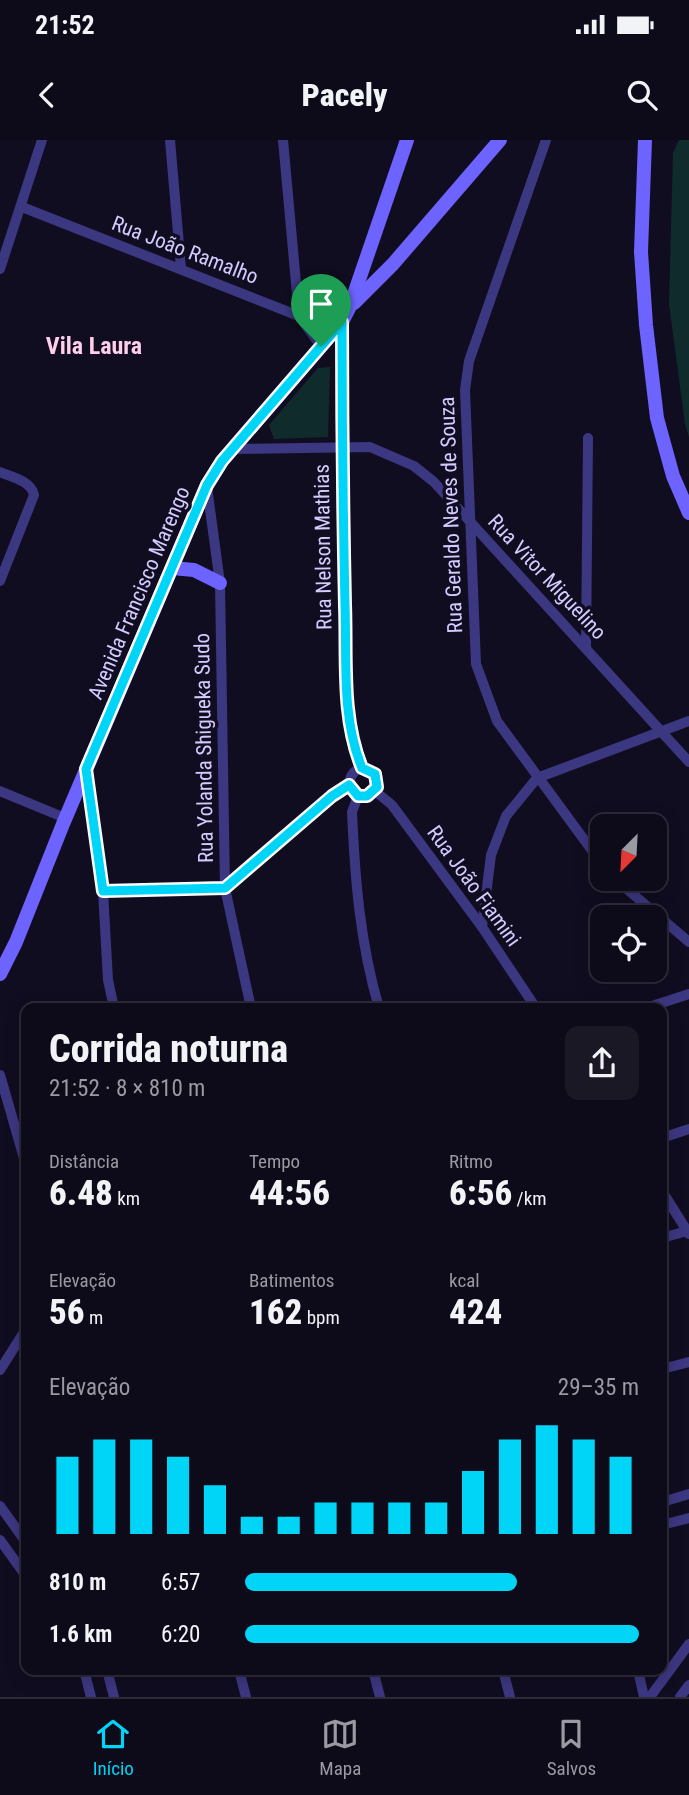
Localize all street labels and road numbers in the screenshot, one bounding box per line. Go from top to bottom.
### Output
street label: Rua João Ramalho [108,211,262,289]
street label: Rua Geraldo Neves de Souza [435,396,467,634]
street label: Rua Nelson Mathias [310,464,336,630]
street label: Avenida Francisco Marengo [83,483,195,703]
street label: Rua Vitor Miguelino [483,510,611,644]
street label: Rua Yolanda Shigueka Sudo [190,633,218,863]
street label: Rua João Fiamini [422,821,526,951]

